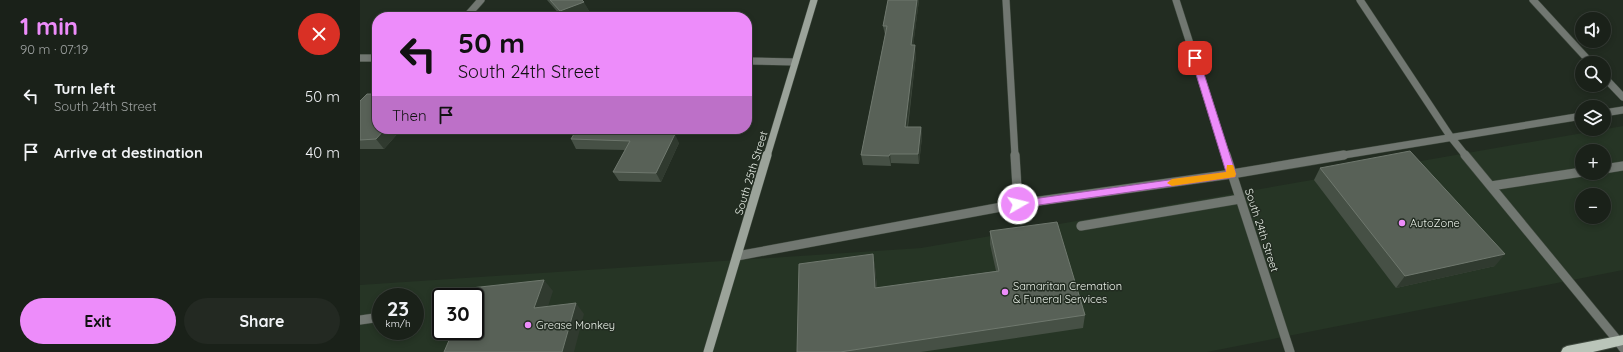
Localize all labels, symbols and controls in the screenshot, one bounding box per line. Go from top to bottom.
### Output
text: 1 min [20,11,78,41]
map controls [1575,12,1611,224]
button: sound [1575,12,1611,48]
button: close [298,13,340,55]
text: 50 m [458,25,525,60]
icon: left [392,28,444,80]
text: 90 m · 07:19 [20,41,88,57]
pin [1178,41,1212,75]
icon: arrive [1184,47,1206,69]
button: search [1575,56,1611,92]
text: South 24th Street [458,60,600,83]
text: Turn left [54,79,116,98]
icon: left [20,85,42,107]
text: 50 m [305,87,340,106]
text: South 24th Street [54,98,157,114]
button: layers [1575,100,1611,136]
icon: arrive [435,104,457,126]
text: Then [392,106,427,125]
street label: South 25th Street [732,129,771,217]
icon: arrive [20,141,42,163]
text: Arrive at destination [54,143,203,162]
text: 40 m [305,143,340,162]
button: + [1575,144,1611,180]
position arrow [997,183,1039,225]
street label: South 24th Street [1242,187,1282,274]
button: − [1575,188,1611,224]
place label: AutoZone [1410,216,1460,230]
marker: AutoZone [1397,218,1407,228]
place label: Samaritan Cremation & Funeral Services [1013,279,1122,306]
marker: Samaritan Cremation & Funeral Services [1000,287,1010,297]
speed limit sign: 30 [432,288,484,340]
text: 23 [387,296,409,321]
button: Exit [20,298,176,344]
button: Share [184,298,340,344]
text: km/h [385,317,411,330]
place label: Grease Monkey [536,318,615,332]
marker: Grease Monkey [523,320,533,330]

